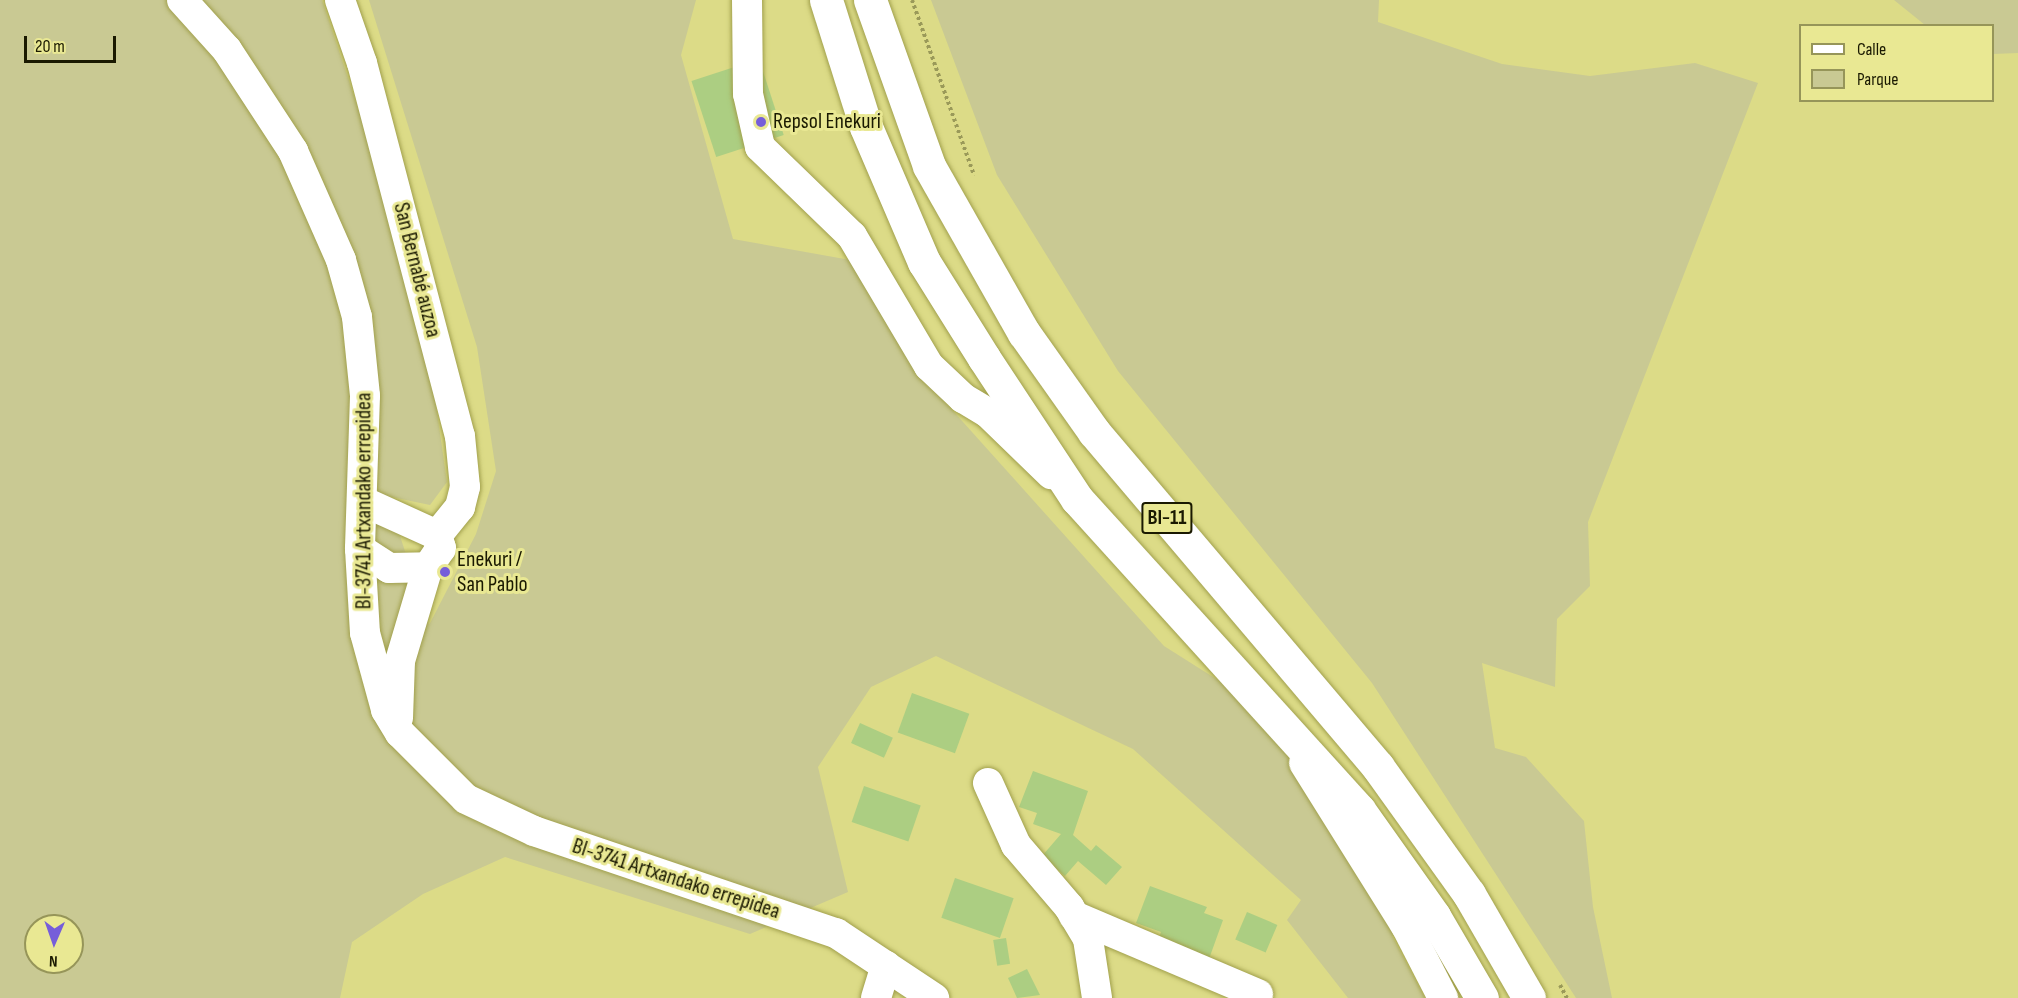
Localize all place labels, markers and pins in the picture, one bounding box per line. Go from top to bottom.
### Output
place label: Repsol Enekuri [773,109,881,135]
marker: Repsol Enekuri [754,115,768,129]
place label: Enekuri / San Pablo [457,546,528,598]
marker: Enekuri / San Pablo [438,565,452,579]

